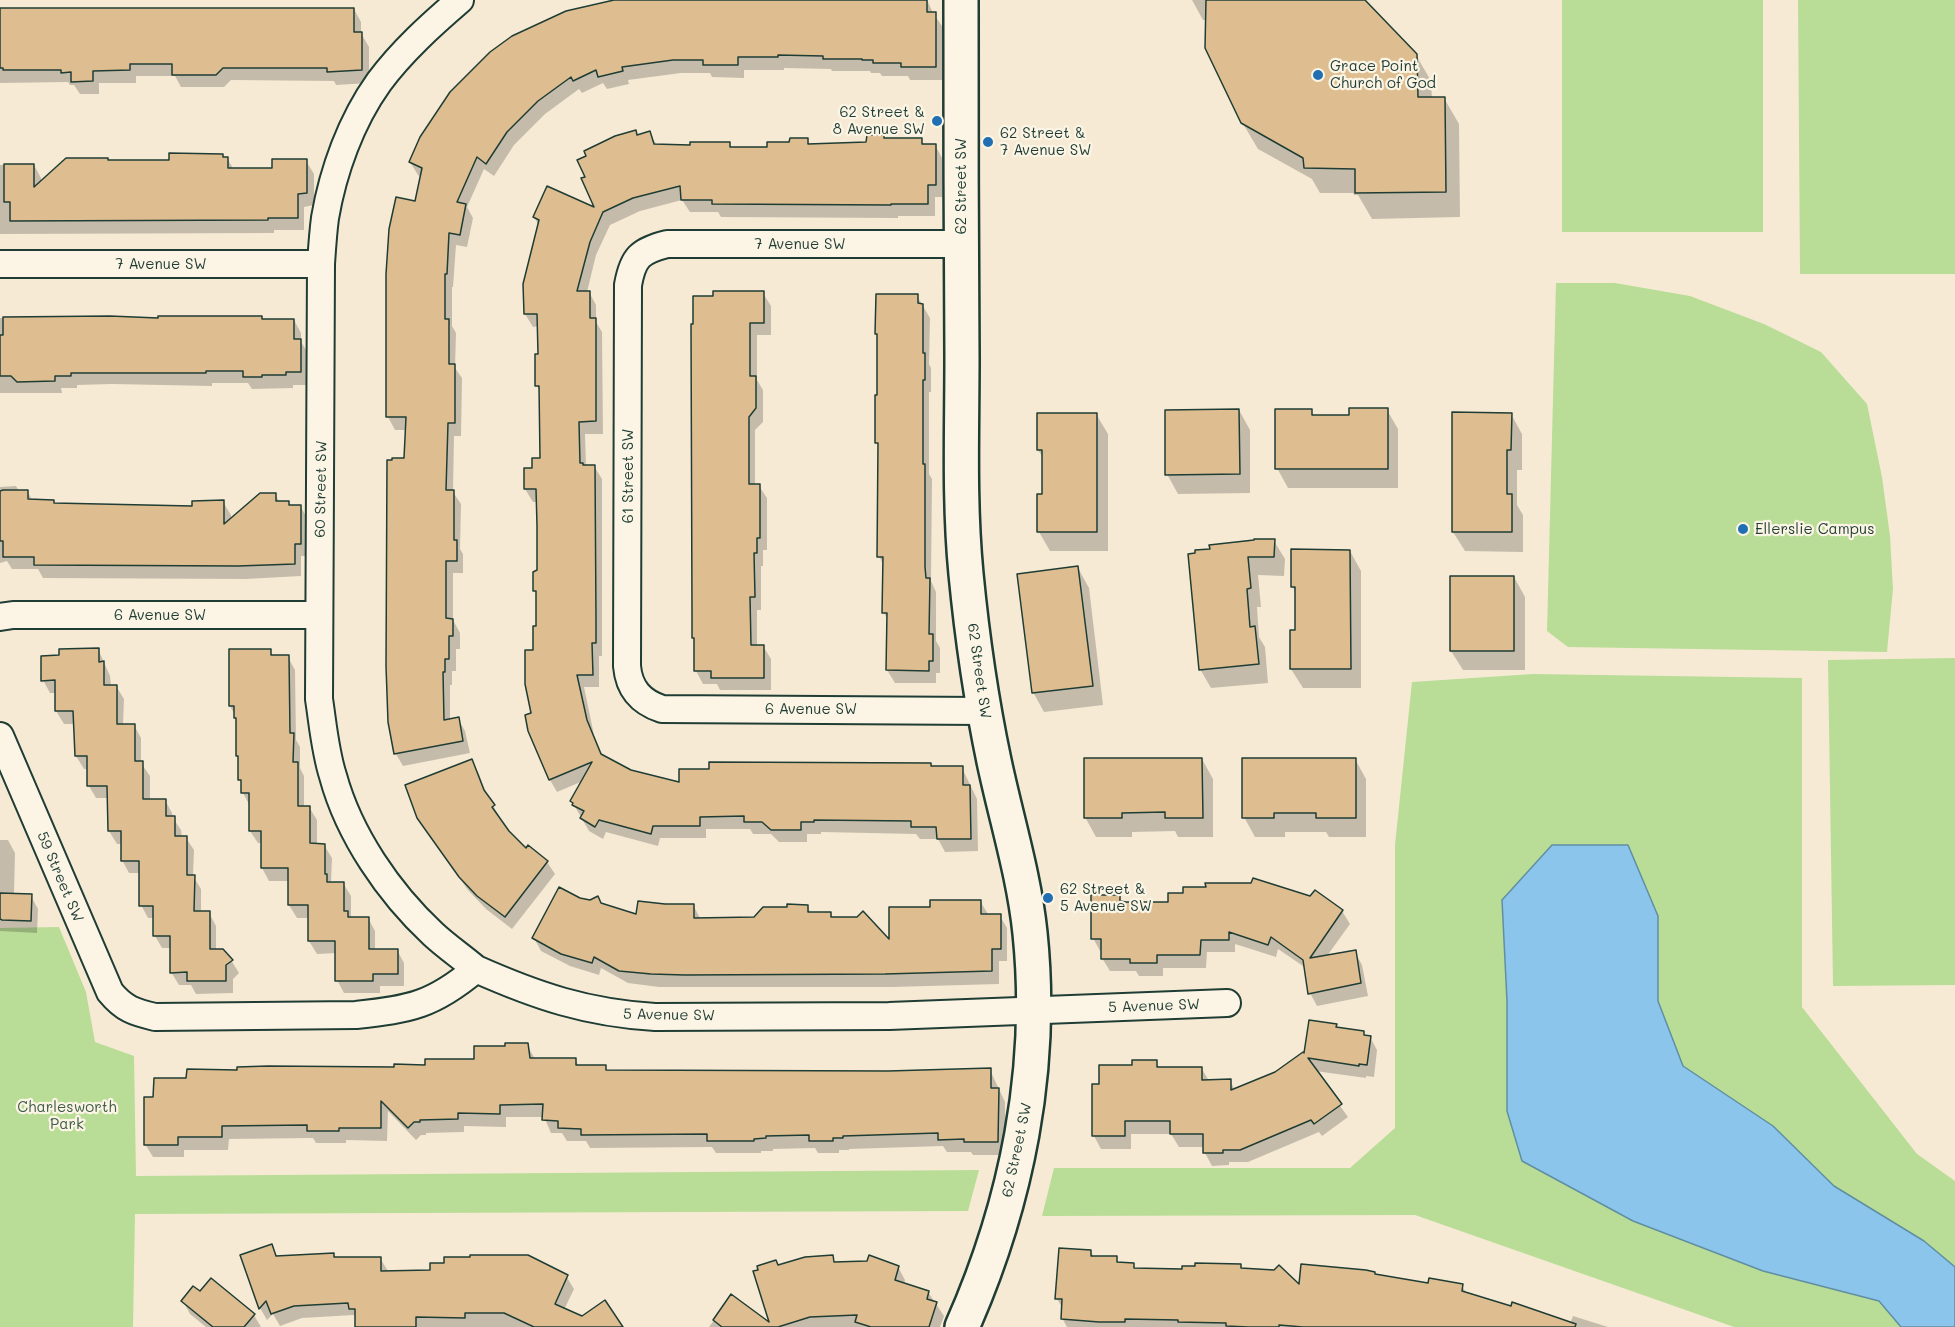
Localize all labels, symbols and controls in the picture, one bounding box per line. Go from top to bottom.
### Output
place label: Grace Point Church of God [1330,57,1436,92]
marker: Grace Point Church of God [1311,68,1325,82]
place label: 62 Street & 8 Avenue SW [833,103,925,138]
marker: 62 Street & 8 Avenue SW [930,114,944,128]
place label: 62 Street & 7 Avenue SW [1000,124,1091,159]
marker: 62 Street & 7 Avenue SW [981,135,995,149]
street label: 62 Street SW [952,138,970,234]
street label: 7 Avenue SW [754,235,846,253]
street label: 7 Avenue SW [115,255,207,273]
street label: 61 Street SW [619,429,637,523]
street label: 60 Street SW [311,440,331,538]
place label: Ellerslie Campus [1755,520,1874,538]
marker: Ellerslie Campus [1736,522,1750,536]
street label: 6 Avenue SW [114,606,206,624]
street label: 62 Street SW [963,622,995,720]
street label: 6 Avenue SW [765,700,857,718]
street label: 59 Street SW [33,829,87,925]
place label: 62 Street & 5 Avenue SW [1060,880,1152,915]
marker: 62 Street & 5 Avenue SW [1041,891,1055,905]
street label: 5 Avenue SW [1108,995,1200,1017]
street label: 5 Avenue SW [623,1005,715,1025]
park label: Charlesworth Park [17,1098,117,1133]
street label: 62 Street SW [998,1101,1036,1199]

